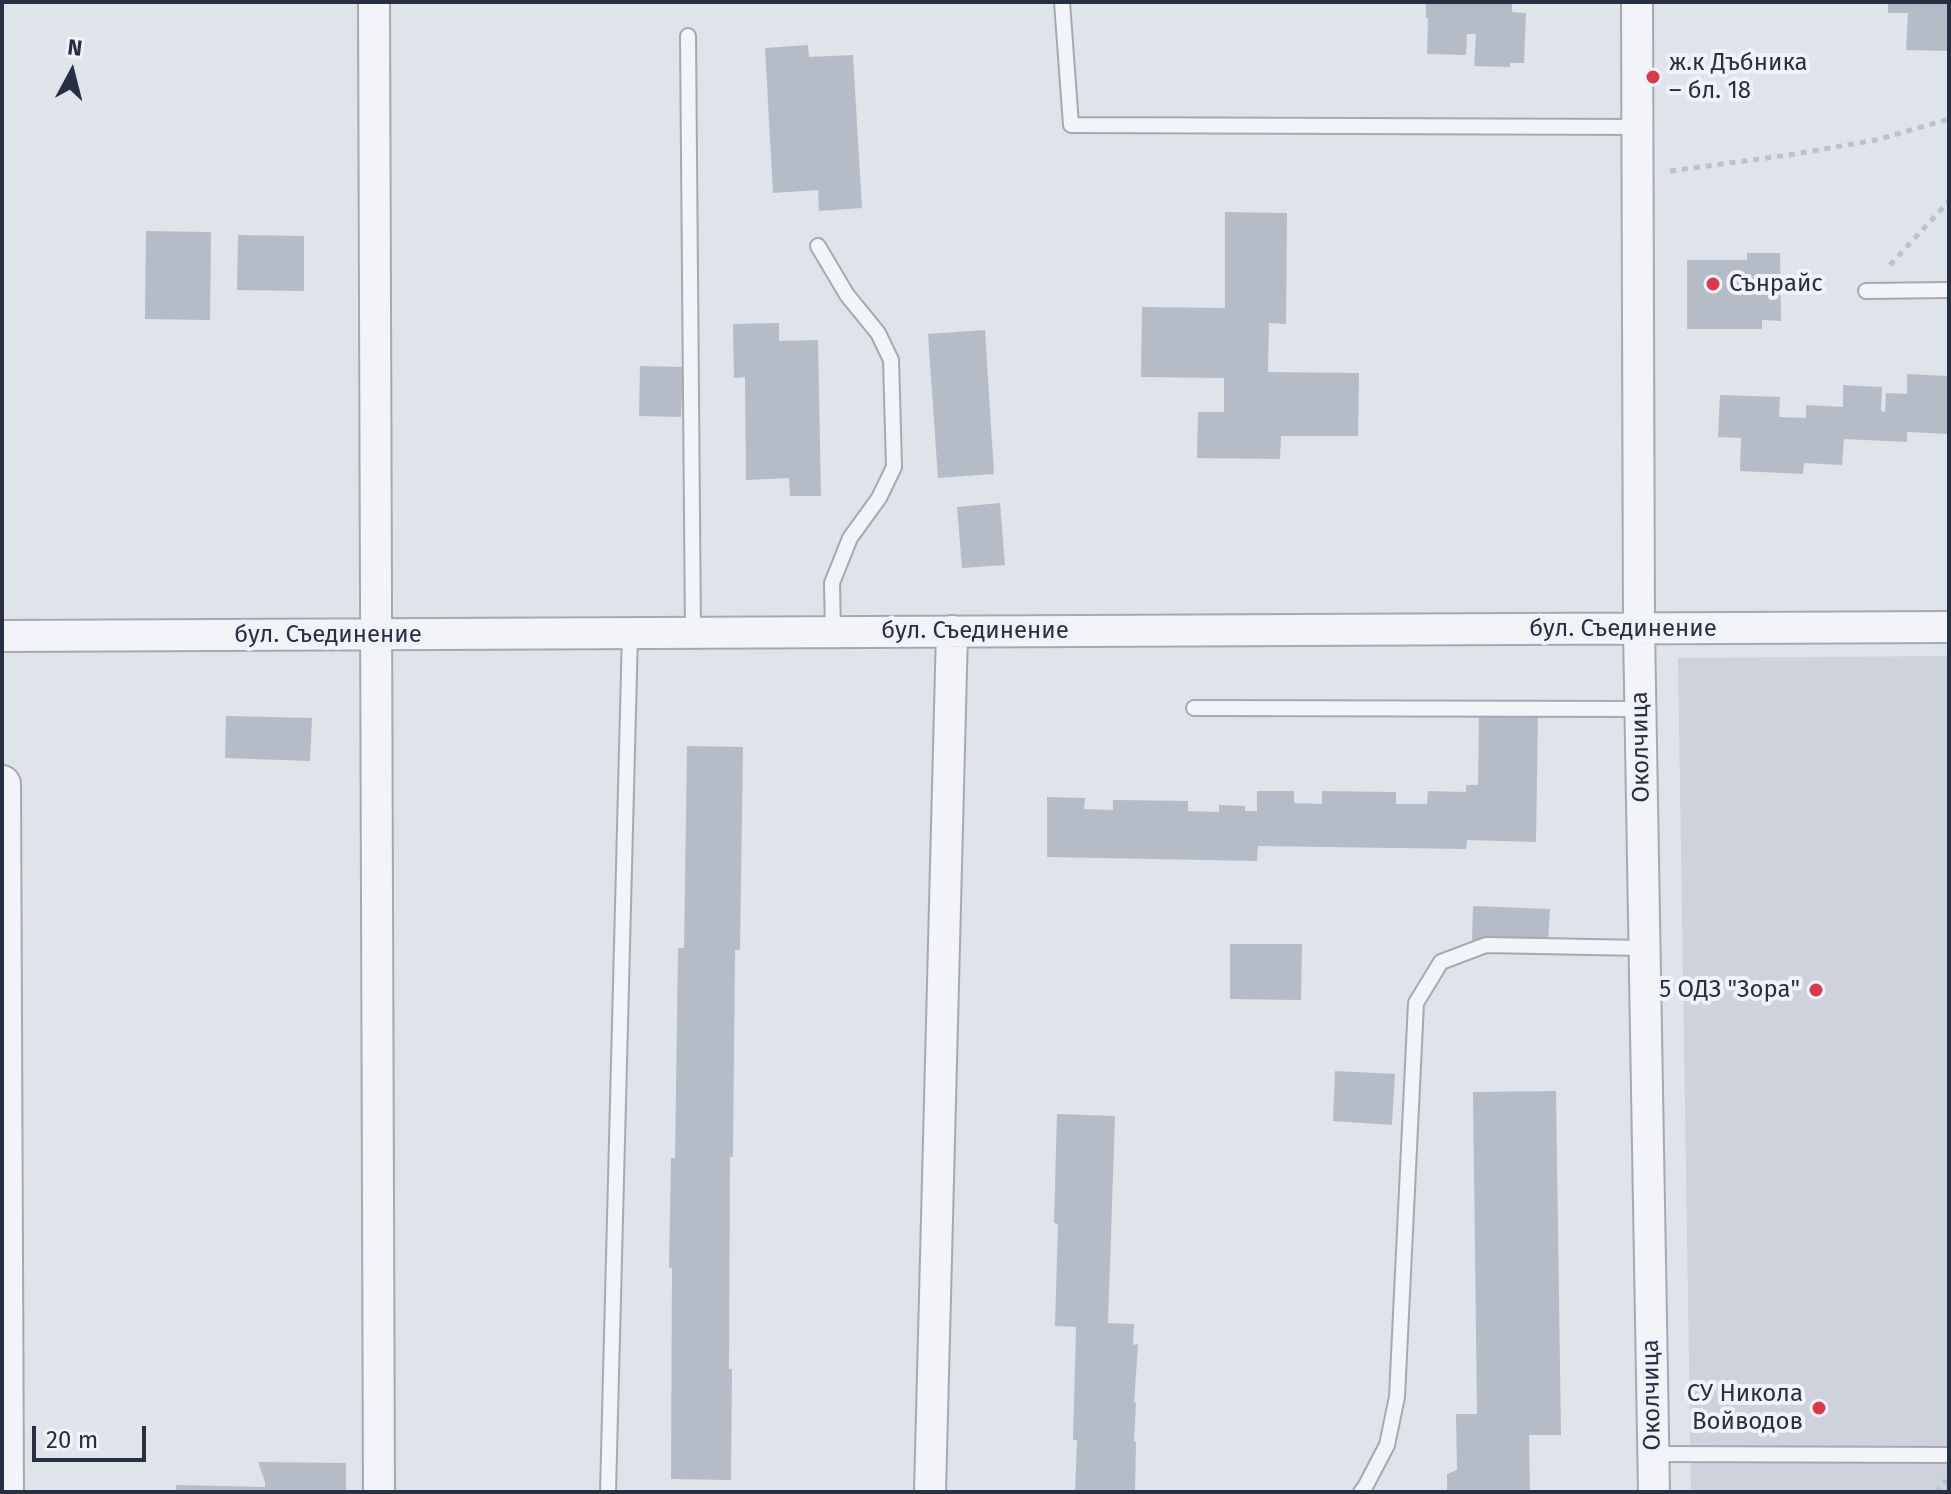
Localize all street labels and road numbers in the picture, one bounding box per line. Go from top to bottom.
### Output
street label: бул. Съединение [1529,615,1717,643]
street label: бул. Съединение [881,617,1069,645]
street label: бул. Съединение [234,621,422,649]
street label: Околчица [1626,691,1656,803]
street label: Околчица [1637,1339,1667,1451]

